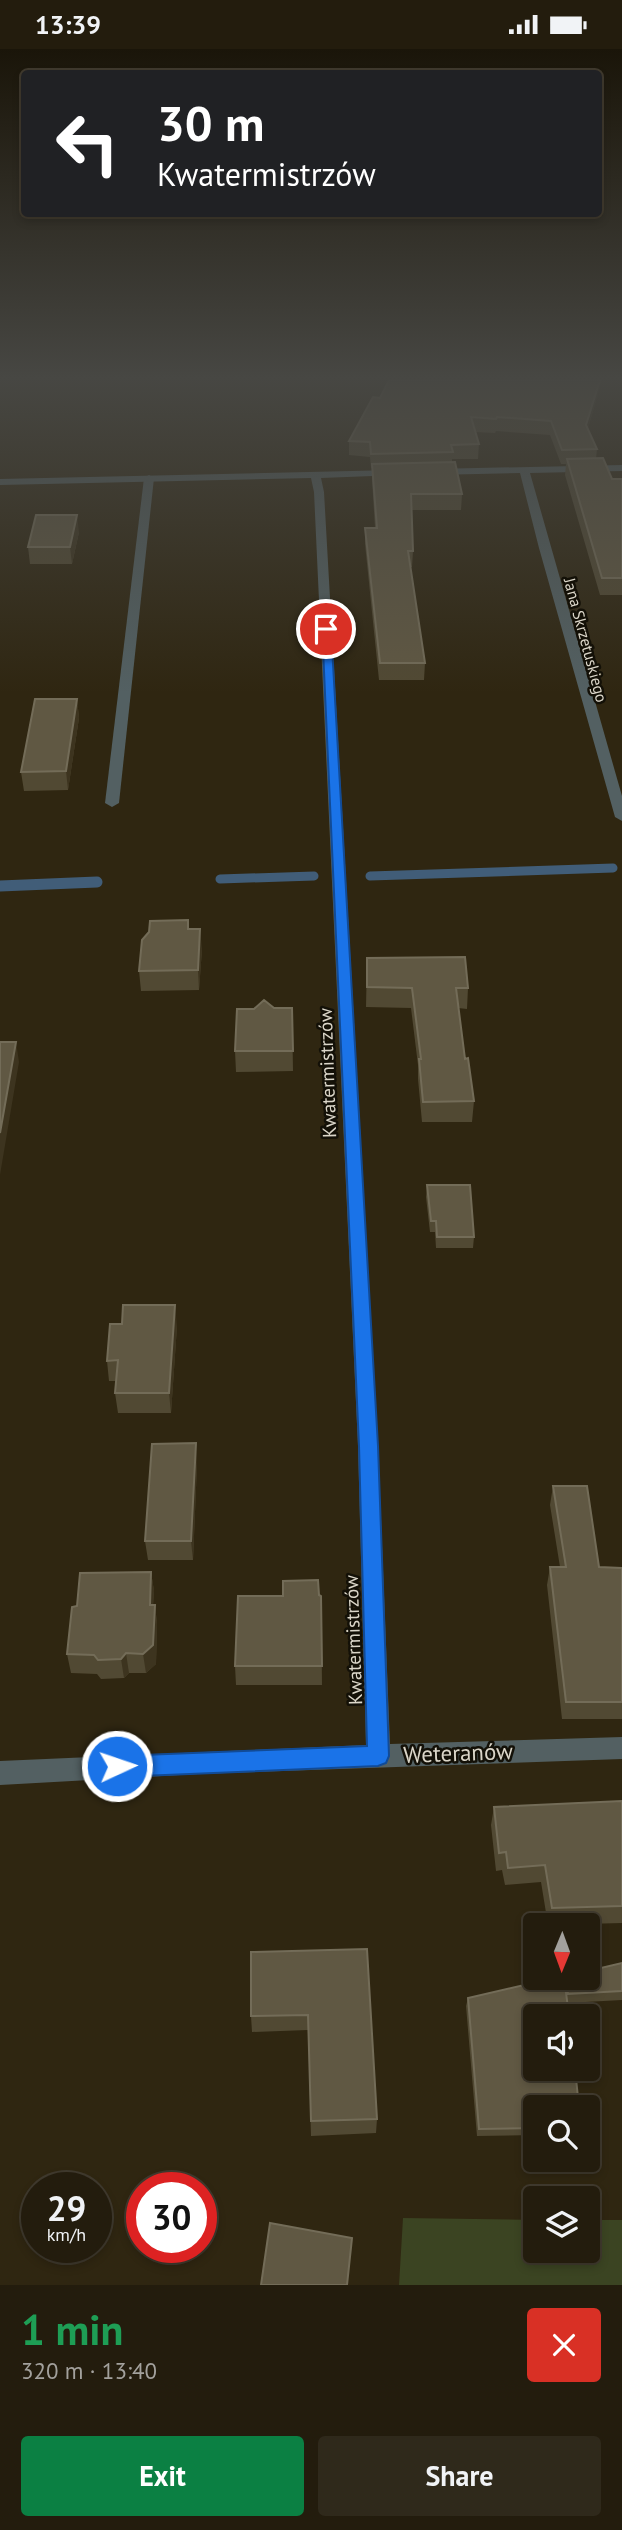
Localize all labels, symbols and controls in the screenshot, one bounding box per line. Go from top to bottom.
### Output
text: 13:39 [35,8,101,41]
text: 30 m [157,91,264,155]
icon: left [42,98,133,189]
text: Kwatermistrzów [157,153,376,195]
street label: Jana Skrzetuskiego [560,575,612,704]
pin [296,599,356,659]
icon: arrive [307,610,345,648]
street label: Kwatermistrzów [313,1008,341,1138]
street label: Kwatermistrzów [339,1575,367,1705]
position arrow [80,1729,154,1803]
street label: Weteranów [403,1736,513,1769]
north arrow [523,1913,600,1990]
map controls [523,1913,600,2263]
button: sound [523,2004,600,2081]
button: search [523,2095,600,2172]
speed limit sign: 30 [126,2172,217,2263]
text: 29 [47,2185,86,2231]
button: layers [523,2186,600,2263]
text: km/h [47,2223,86,2246]
text: 1 min [21,2302,123,2357]
button: close [527,2308,601,2382]
text: 320 m · 13:40 [21,2356,157,2385]
button: Exit [21,2436,304,2516]
button: Share [318,2436,601,2516]

